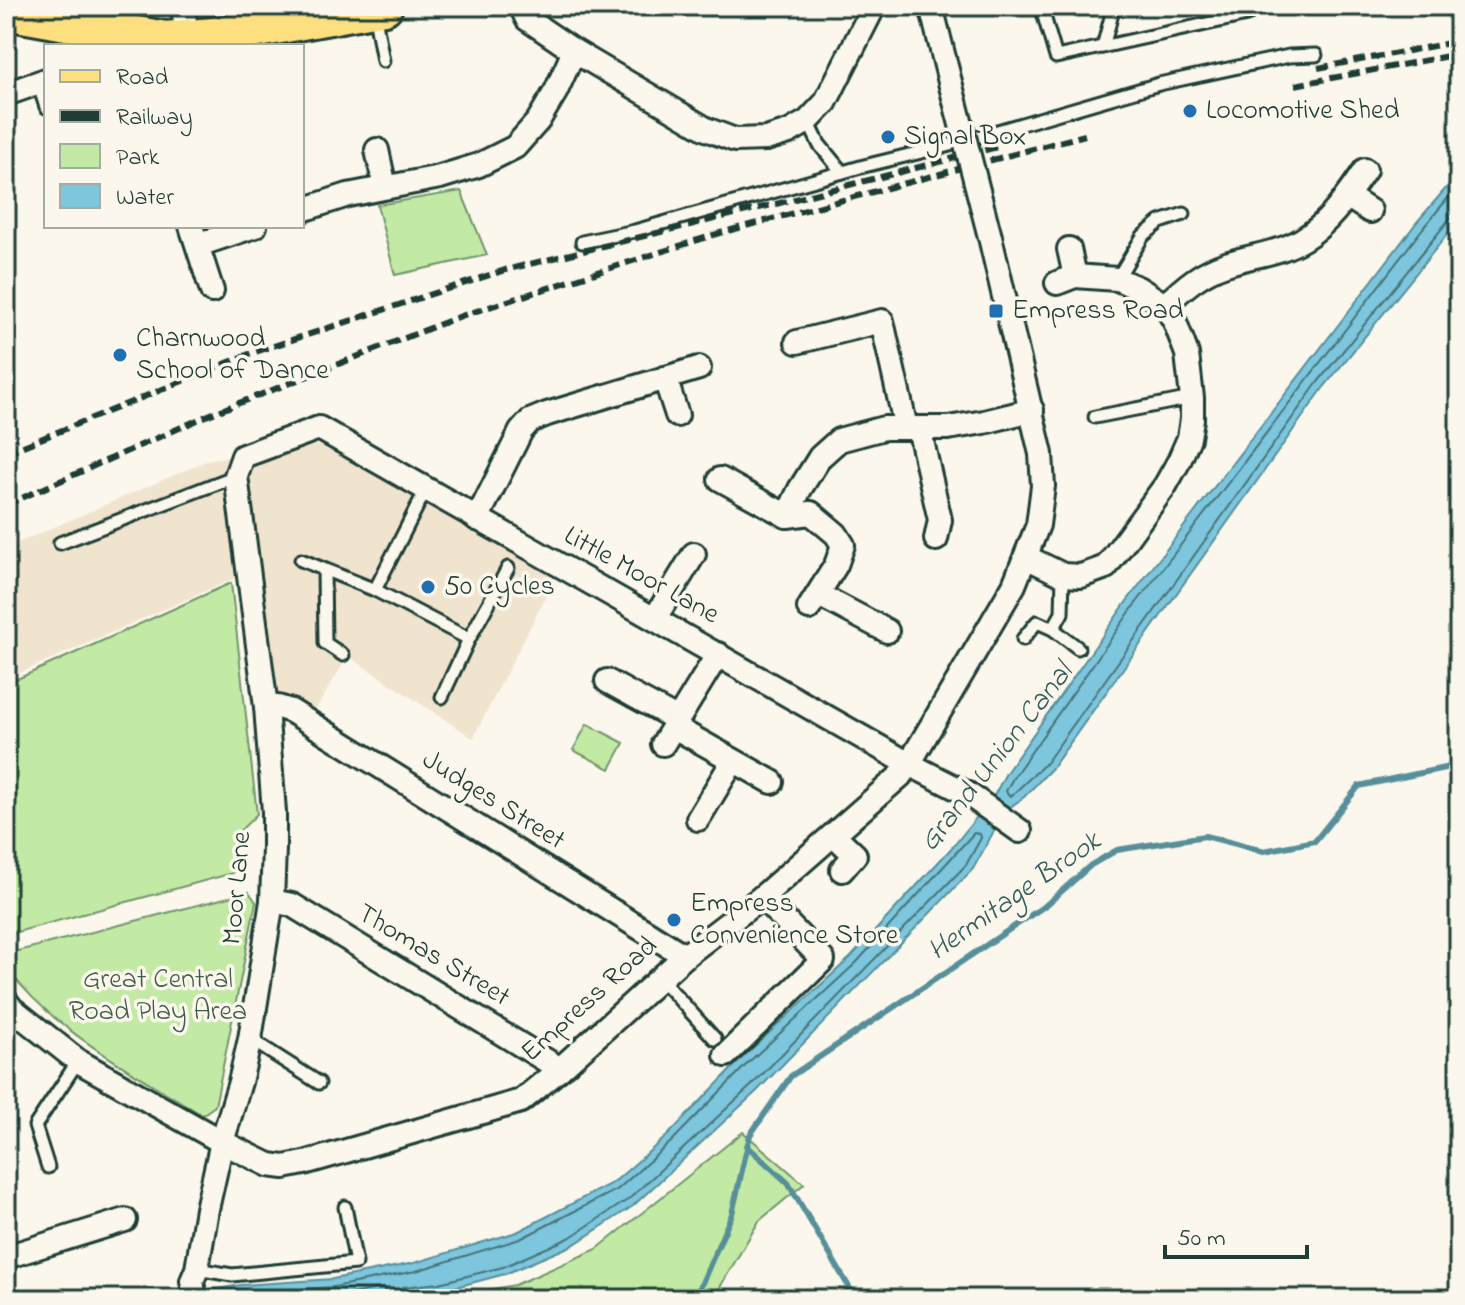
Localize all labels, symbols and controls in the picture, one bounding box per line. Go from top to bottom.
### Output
legend [44,44,304,228]
text: Road [116,61,169,96]
place label: Locomotive Shed [1206,91,1400,132]
text: Railway [116,101,193,137]
marker: Locomotive Shed [1181,102,1199,120]
place label: Signal Box [904,117,1026,158]
marker: Signal Box [879,128,897,146]
text: Park [116,141,160,176]
text: Water [116,181,174,216]
place label: Empress Road [1012,291,1184,332]
marker: Empress Road [987,302,1005,320]
place label: Charnwood School of Dance [136,319,329,392]
marker: Charnwood School of Dance [111,346,129,364]
street label: Little Moor Lane [556,516,727,636]
place label: 50 Cycles [444,567,555,608]
marker: 50 Cycles [419,578,437,596]
water label: Grand Union Canal [909,651,1087,862]
street label: Judges Street [413,741,573,861]
water label: Hermitage Brook [919,820,1112,973]
street label: Moor Lane [213,829,263,946]
place label: Empress Convenience Store [690,884,899,957]
street label: Thomas Street [348,894,518,1018]
marker: Empress Convenience Store [665,911,683,929]
street label: Empress Road [513,927,668,1073]
park label: Great Central Road Play Area [69,960,247,1033]
scale bar [1165,1209,1307,1259]
text: 50 m [1177,1222,1226,1257]

